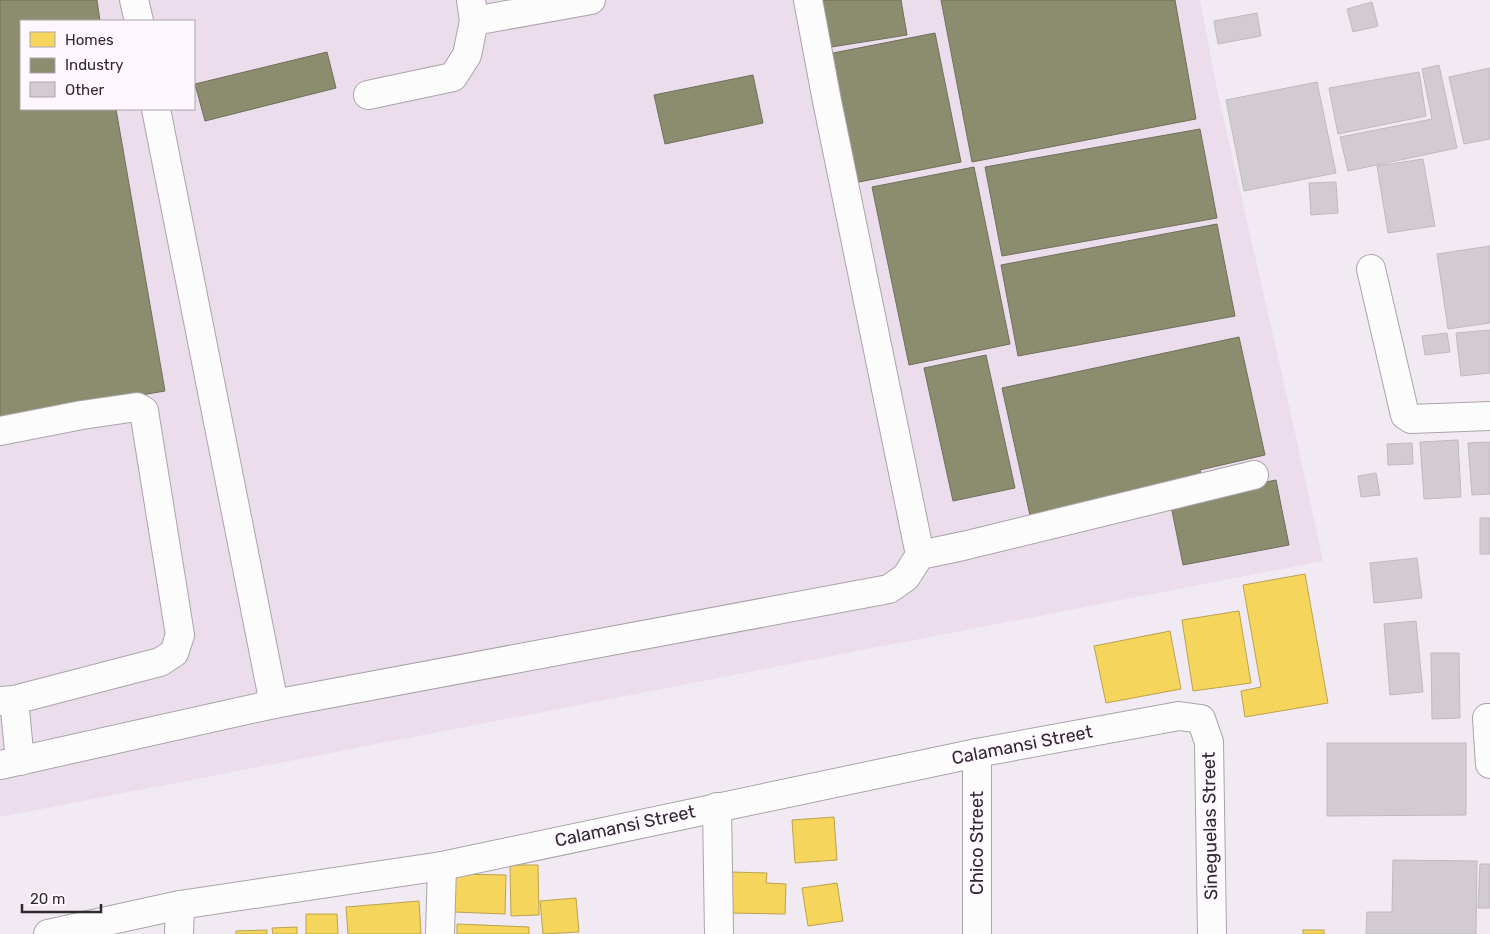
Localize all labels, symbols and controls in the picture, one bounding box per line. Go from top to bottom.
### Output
legend [20,20,195,110]
text: Homes [65,31,114,49]
text: Industry [65,56,124,74]
text: Other [65,81,105,99]
street label: Calamansi Street [950,721,1094,769]
street label: Sineguelas Street [1198,752,1222,900]
street label: Chico Street [966,791,988,895]
street label: Calamansi Street [553,800,697,852]
scale bar [22,882,101,914]
text: 20 m [30,890,65,908]

